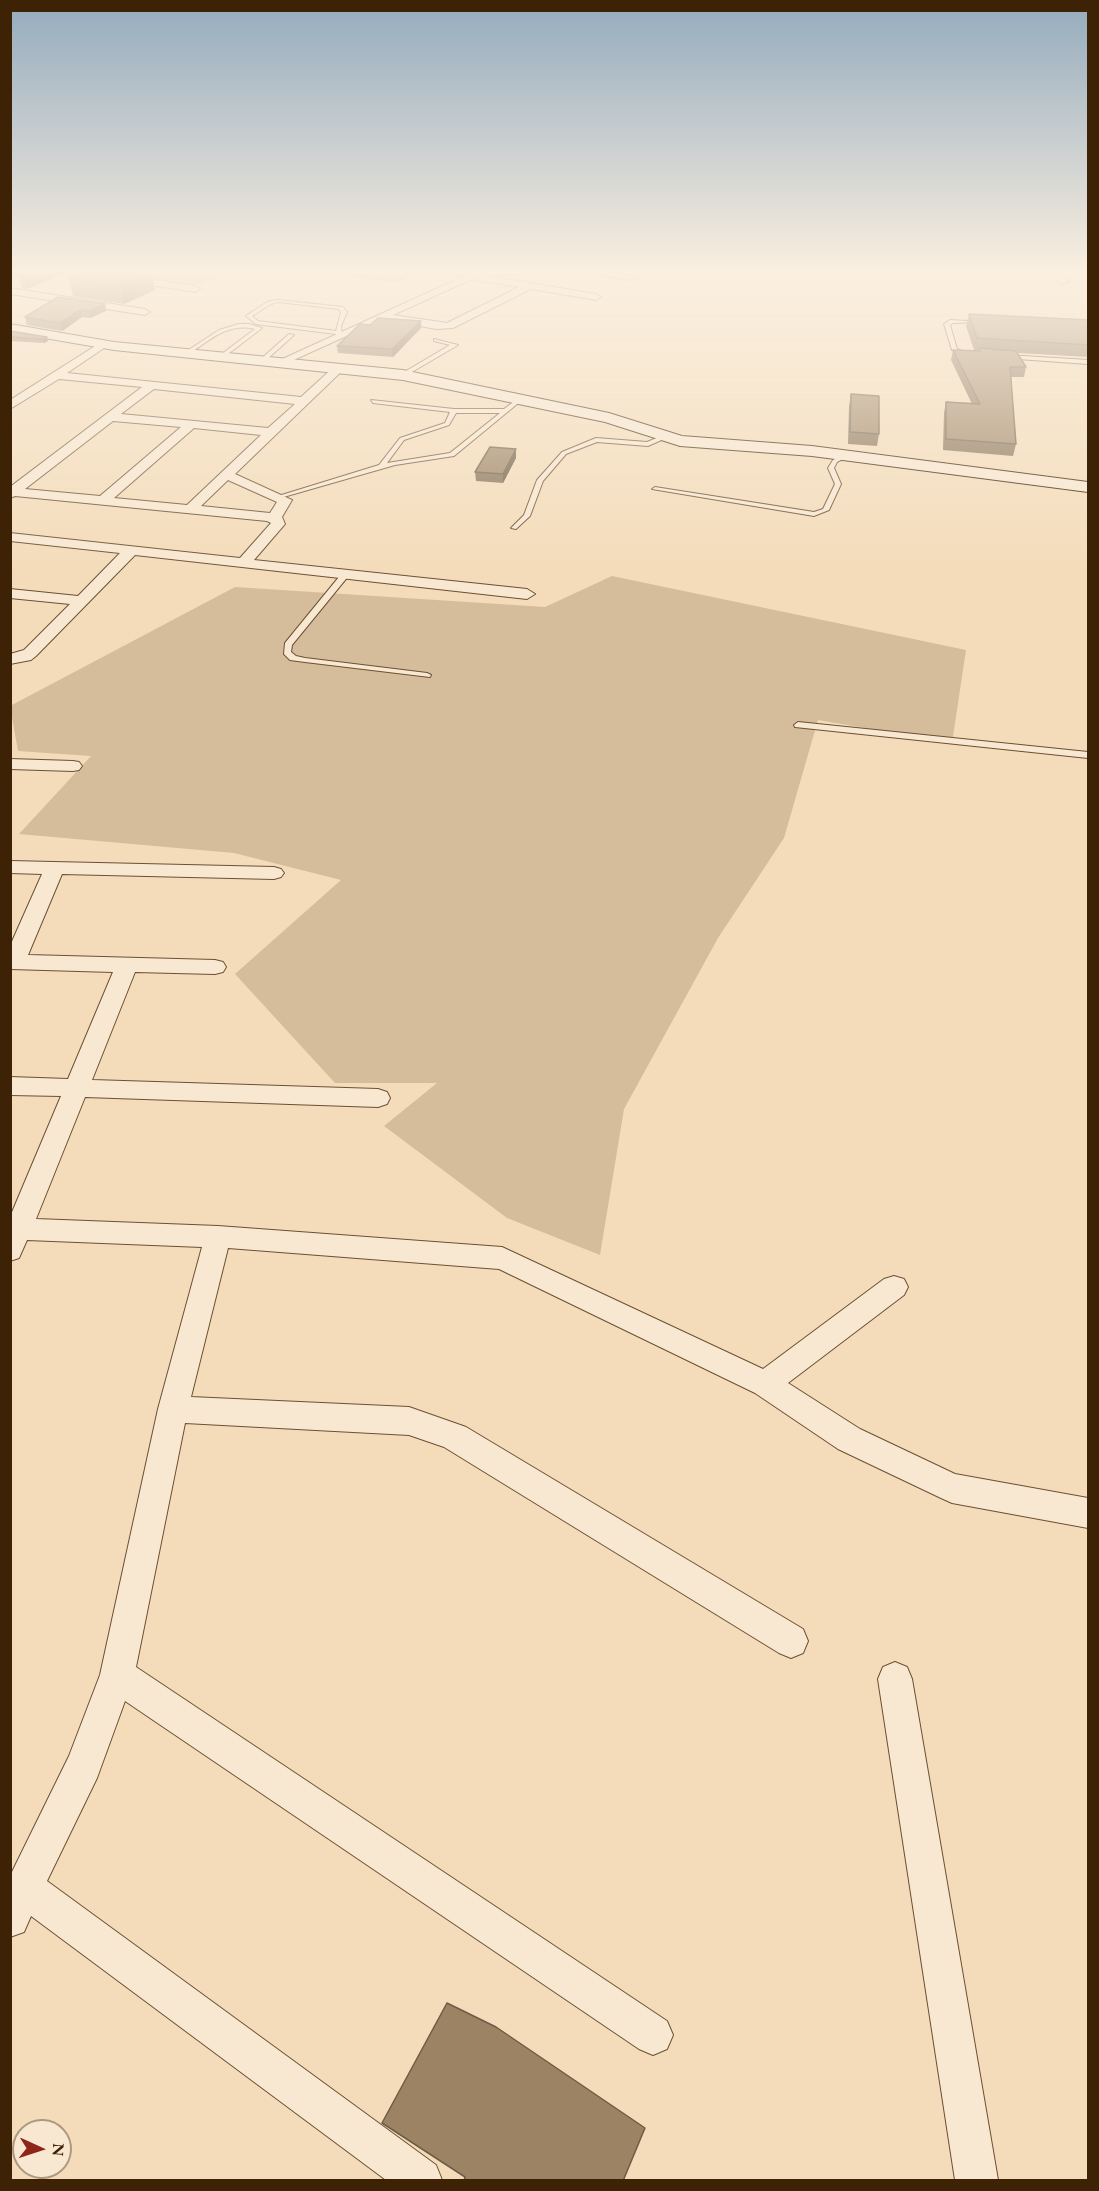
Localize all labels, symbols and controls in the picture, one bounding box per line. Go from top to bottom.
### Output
north arrow [12,2119,72,2179]
text: N [48,2143,69,2157]

